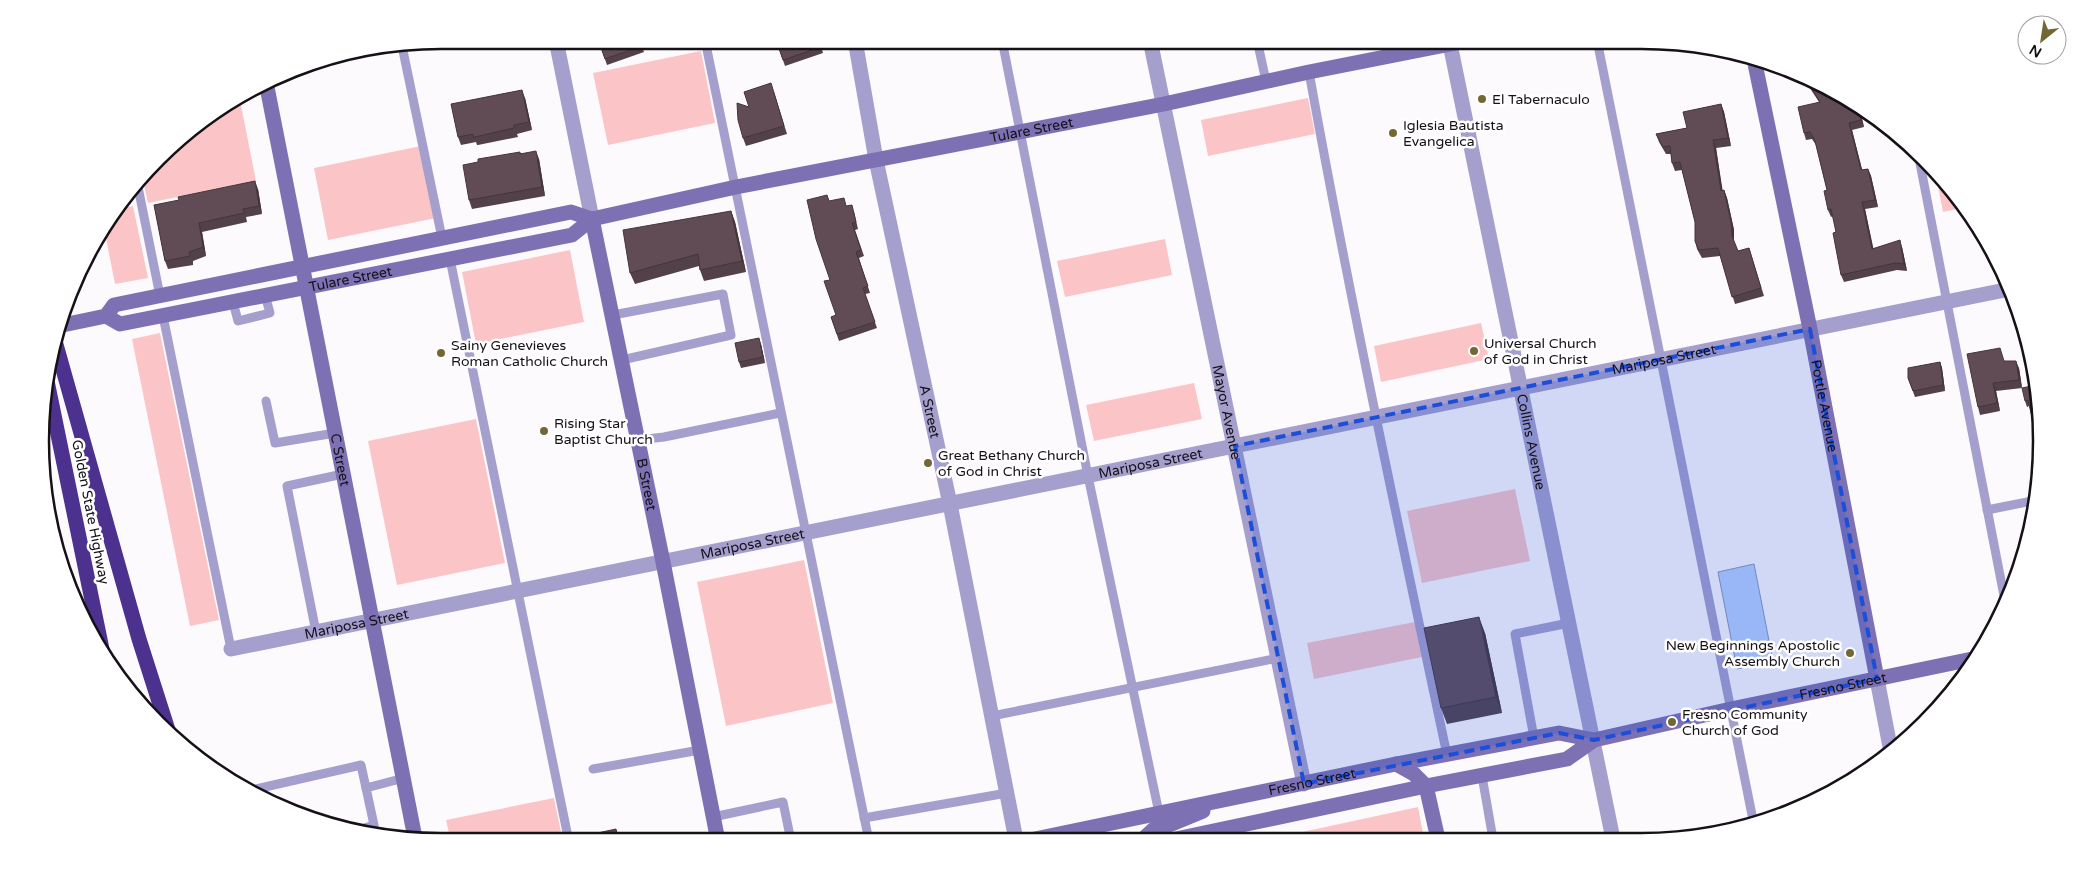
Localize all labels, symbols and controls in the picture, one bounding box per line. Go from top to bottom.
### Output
north arrow [2017,15,2067,65]
text: N [2027,41,2045,61]
place label: El Tabernaculo [1492,91,1590,108]
marker: El Tabernaculo [1476,93,1488,105]
street label: Tulare Street [989,114,1075,147]
place label: Iglesia Bautista Evangelica [1403,117,1504,150]
marker: Iglesia Bautista Evangelica [1387,127,1399,139]
street label: Tulare Street [307,262,394,296]
place label: Universal Church of God in Christ [1484,335,1597,368]
place label: Sainy Genevieves Roman Catholic Church [451,337,608,370]
street label: Mariposa Street [1610,341,1718,378]
marker: Universal Church of God in Christ [1468,345,1480,357]
marker: Sainy Genevieves Roman Catholic Church [435,347,447,359]
street label: Pottle Avenue [1807,358,1841,454]
street label: Mayor Avenue [1208,363,1245,461]
street label: A Street [916,383,944,440]
street label: Collins Avenue [1513,392,1549,491]
place label: Rising Star Baptist Church [554,415,653,448]
marker: Rising Star Baptist Church [538,425,550,437]
street label: C Street [326,432,354,488]
street label: Golden State Highway [68,438,113,586]
street label: Mariposa Street [1097,444,1205,482]
place label: Great Bethany Church of God in Christ [938,447,1085,480]
street label: B Street [633,457,660,513]
marker: Great Bethany Church of God in Christ [922,457,934,469]
street label: Mariposa Street [699,525,807,563]
street label: Mariposa Street [303,605,411,643]
place label: New Beginnings Apostolic Assembly Church [1666,637,1840,670]
marker: New Beginnings Apostolic Assembly Church [1844,647,1856,659]
street label: Fresno Street [1798,669,1889,704]
place label: Fresno Community Church of God [1682,706,1808,739]
marker: Fresno Community Church of God [1666,716,1678,728]
street label: Fresno Street [1267,764,1358,799]

